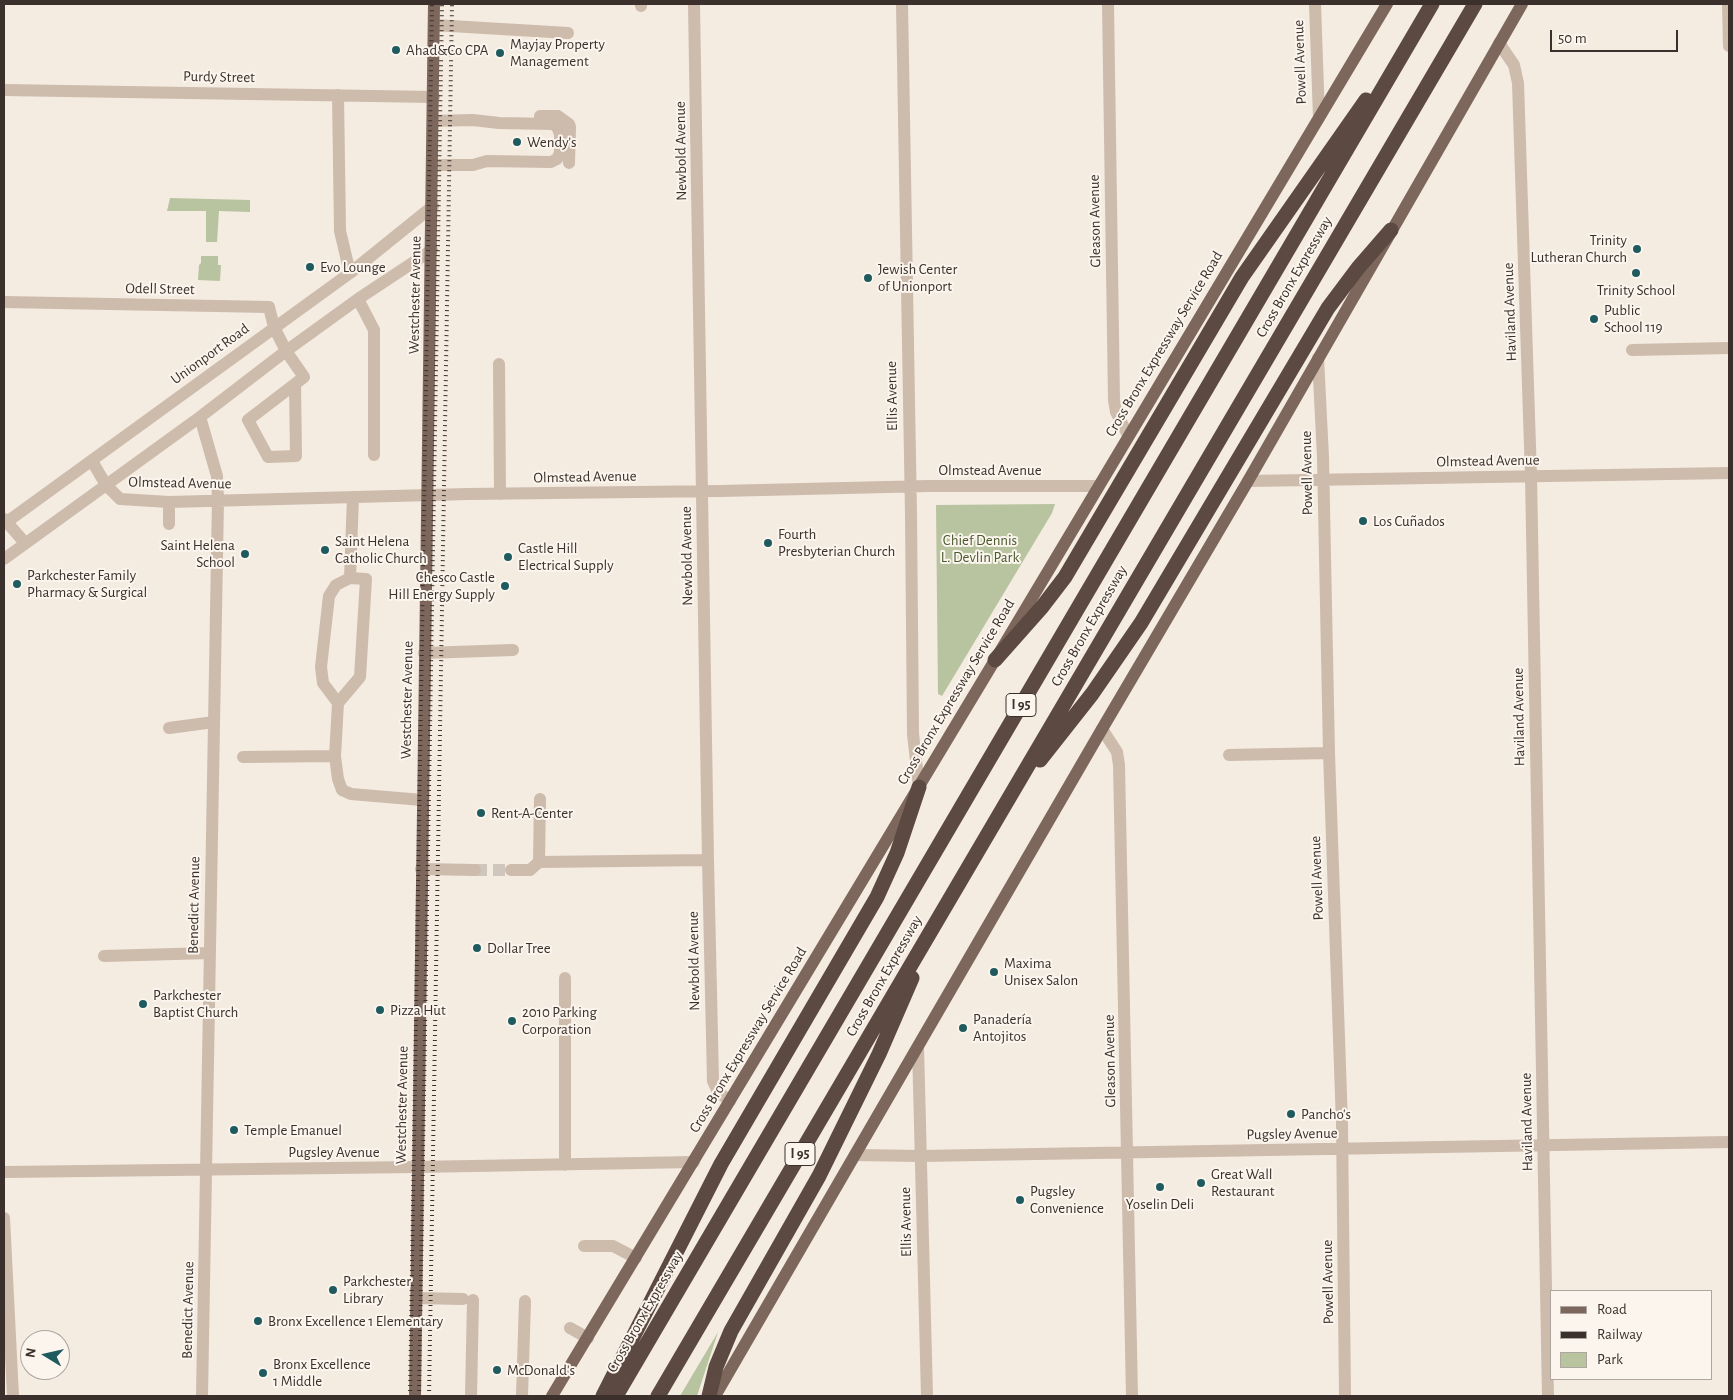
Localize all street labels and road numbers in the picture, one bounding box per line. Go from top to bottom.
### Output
street label: Powell Avenue [1290,19,1310,105]
street label: Purdy Street [183,67,255,87]
street label: Newbold Avenue [671,101,691,201]
street label: Gleason Avenue [1085,174,1105,268]
street label: Cross Bronx Expressway [1252,213,1336,341]
street label: Westchester Avenue [405,236,425,354]
street label: Cross Bronx Expressway Service Road [1101,248,1227,440]
street label: Haviland Avenue [1499,262,1521,362]
street label: Odell Street [125,279,195,299]
street label: Unionport Road [167,320,253,388]
street label: Ellis Avenue [882,361,902,431]
street label: Powell Avenue [1297,430,1317,516]
street label: Olmstead Avenue [1436,451,1540,471]
street label: Olmstead Avenue [938,461,1042,479]
street label: Olmstead Avenue [533,467,637,487]
street label: Olmstead Avenue [128,473,232,493]
street label: Newbold Avenue [677,506,697,606]
street label: Cross Bronx Expressway [1047,562,1131,690]
street label: Cross Bronx Expressway Service Road [893,596,1019,788]
street label: Westchester Avenue [397,641,417,759]
street label: Haviland Avenue [1509,667,1529,767]
road number: I 95 [1006,694,1036,716]
street label: Powell Avenue [1307,835,1327,921]
street label: Benedict Avenue [184,856,204,954]
street label: Newbold Avenue [684,911,704,1011]
street label: Cross Bronx Expressway [842,912,926,1040]
street label: Cross Bronx Expressway Service Road [685,944,811,1136]
street label: Gleason Avenue [1100,1014,1120,1108]
street label: Westchester Avenue [392,1046,412,1164]
street label: Haviland Avenue [1517,1072,1537,1172]
street label: Pugsley Avenue [1246,1124,1338,1144]
road number: I 95 [785,1142,815,1166]
street label: Pugsley Avenue [288,1143,380,1161]
street label: Ellis Avenue [896,1187,916,1257]
street label: Powell Avenue [1318,1239,1338,1325]
street label: Cross Bronx Expressway [603,1248,687,1376]
street label: Benedict Avenue [178,1261,198,1359]

